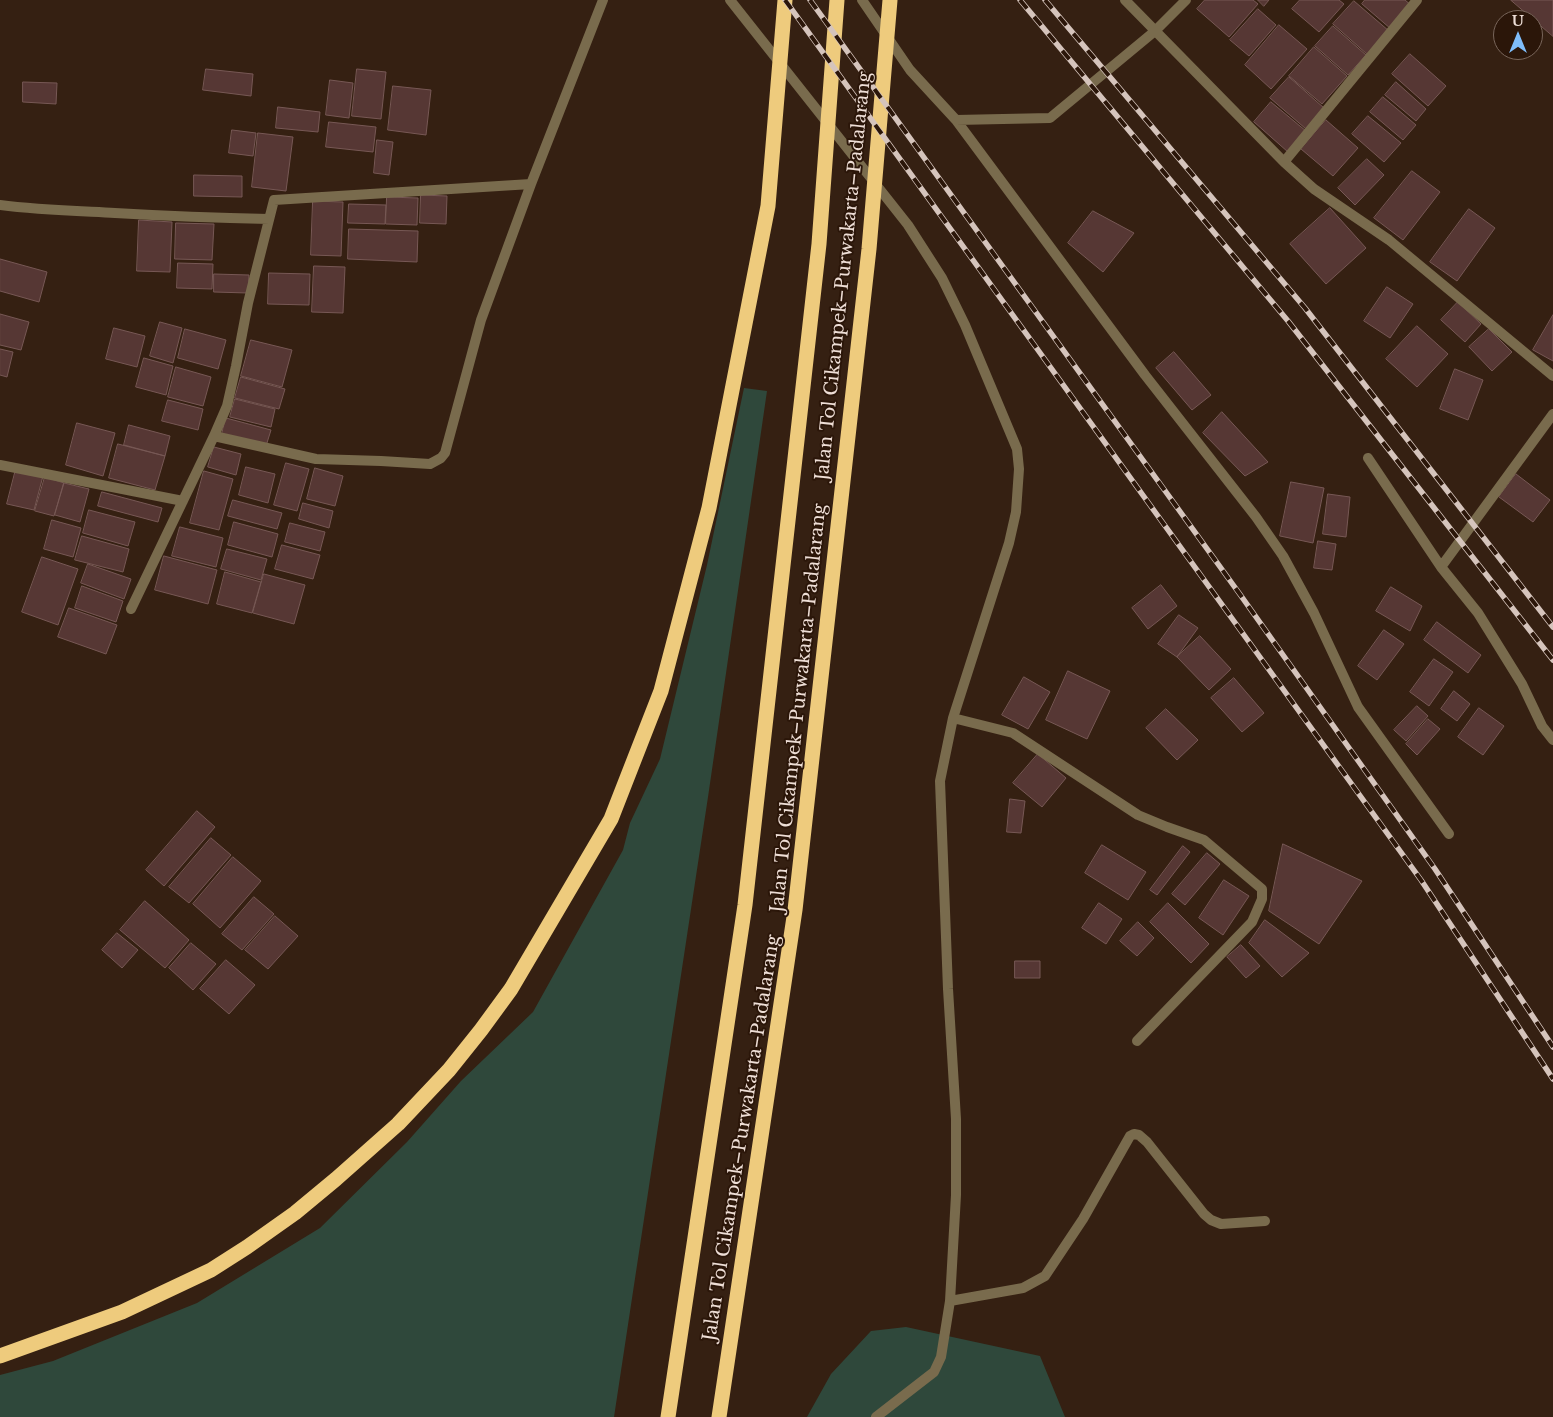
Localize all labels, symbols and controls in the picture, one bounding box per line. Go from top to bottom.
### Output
north arrow [1493,10,1543,60]
text: U [1512,12,1524,30]
street label: Jalan Tol Cikampek–Purwakarta–Padalarang [812,71,876,481]
street label: Jalan Tol Cikampek–Purwakarta–Padalarang [767,503,831,913]
street label: Jalan Tol Cikampek–Purwakarta–Padalarang [699,933,785,1343]

